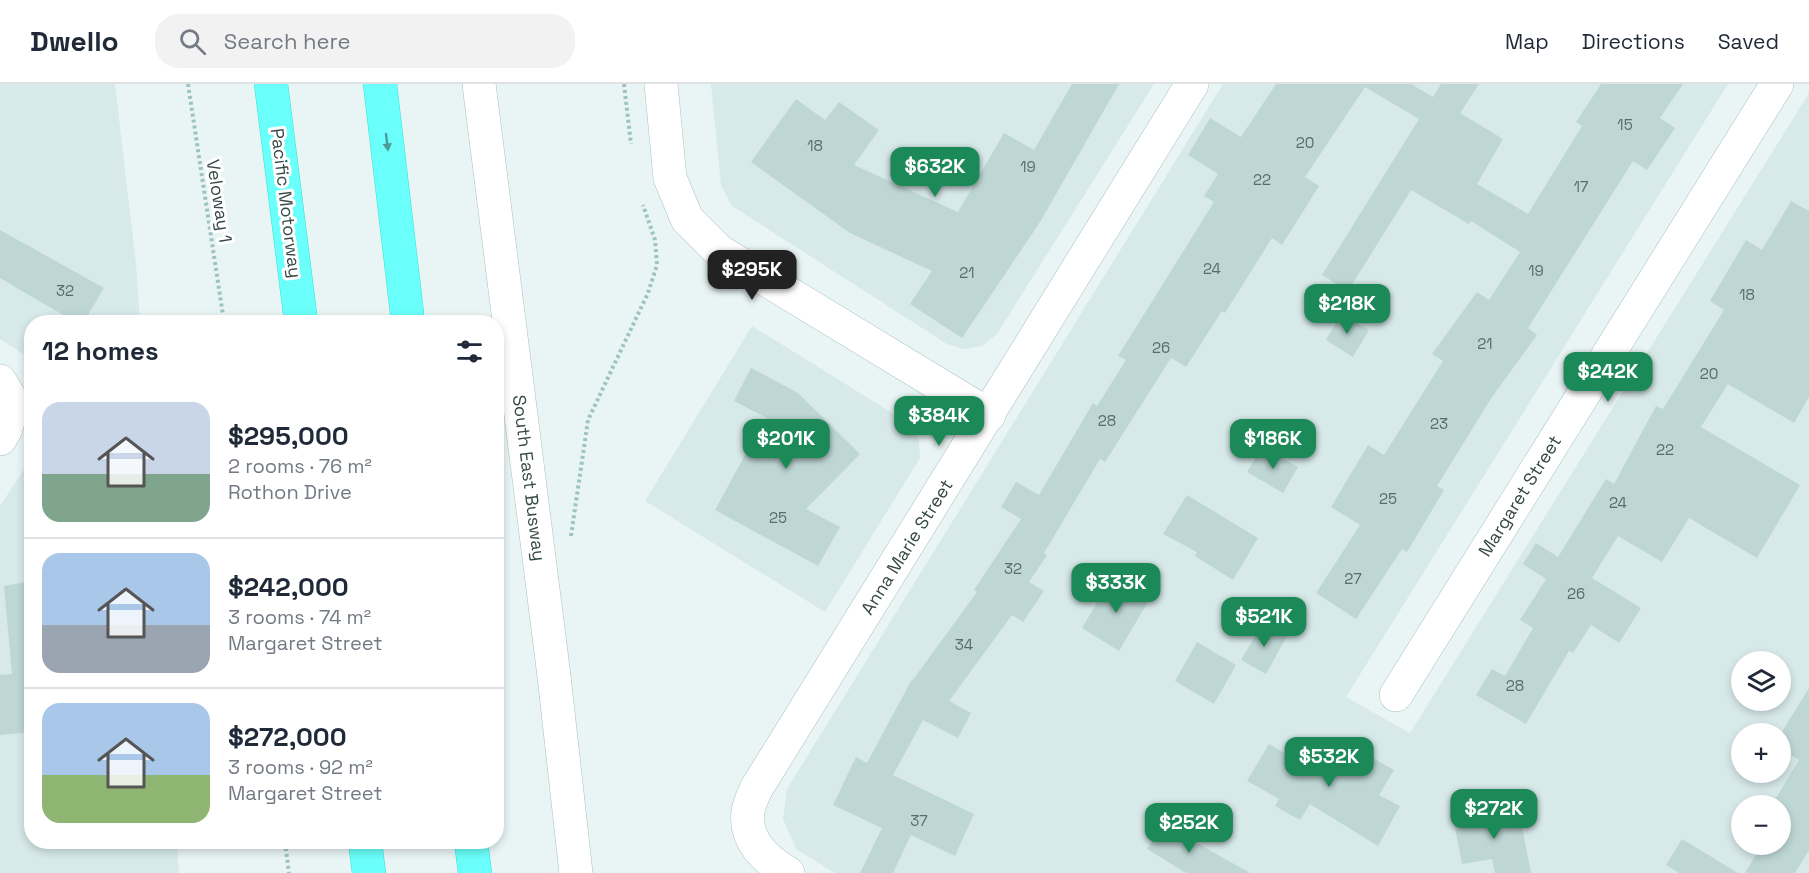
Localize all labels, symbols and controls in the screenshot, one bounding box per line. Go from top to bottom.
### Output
search box [155,14,575,68]
text: Dwello [30,23,119,59]
icon: search [176,25,209,58]
text: Search here [224,27,351,55]
text: Map [1505,28,1549,55]
text: Directions [1582,28,1685,55]
text: Saved [1718,28,1779,55]
house number: 15 [1617,115,1633,134]
street label: Pacific Motorway [266,127,307,279]
one-way arrow [382,133,391,152]
house number: 20 [1296,133,1314,152]
house number: 18 [807,136,823,155]
pin: $632K [893,147,977,198]
text: $632K [904,153,966,179]
house number: 19 [1020,157,1036,176]
street label: Veloway 1 [202,158,237,244]
house number: 22 [1253,170,1271,189]
house number: 17 [1574,177,1588,196]
pin: $295K [710,250,794,301]
text: $295K [722,256,782,282]
house number: 24 [1203,259,1221,278]
house number: 19 [1528,261,1544,280]
house number: 21 [959,263,975,282]
house number: 32 [56,281,74,300]
pin: $218K [1305,284,1389,335]
house number: 18 [1739,285,1755,304]
text: $218K [1318,290,1376,316]
text: 12 homes [42,334,159,368]
house number: 21 [1477,334,1493,353]
icon: filters [453,335,486,368]
house number: 26 [1152,338,1170,357]
pin: $242K [1566,352,1650,403]
text: $242K [1578,358,1638,384]
house number: 20 [1700,364,1718,383]
street label: South East Busway [508,393,551,562]
pin: $384K [897,396,981,447]
text: $384K [908,402,970,428]
house number: 28 [1098,411,1116,430]
house number: 23 [1430,414,1448,433]
text: $295,000 [228,419,349,453]
pin: $201K [744,419,828,470]
pin: $186K [1231,419,1315,470]
text: $201K [757,425,815,451]
text: $186K [1244,425,1302,451]
icon: home [90,426,162,498]
street label: Margaret Street [1473,431,1566,561]
house number: 22 [1656,440,1674,459]
text: 2 rooms · 76 m² [228,453,372,479]
street label: Anna Marie Street [856,475,958,619]
text: Rothon Drive [228,479,352,505]
house number: 25 [1379,489,1397,508]
house number: 24 [1609,493,1627,512]
house number: 25 [769,508,787,527]
house number: 32 [1004,559,1022,578]
pin: $333K [1074,563,1158,614]
text: $333K [1085,569,1147,595]
house number: 27 [1344,569,1362,588]
text: $242,000 [228,570,349,604]
icon: home [90,577,162,649]
house number: 26 [1567,584,1585,603]
pin: $521K [1222,597,1306,648]
text: $521K [1235,603,1293,629]
text: 3 rooms · 74 m² [228,604,371,630]
text: Margaret Street [228,630,382,656]
house number: 34 [955,635,973,654]
map controls [1731,651,1791,855]
button: layers [1731,651,1791,711]
house number: 28 [1506,676,1524,695]
text: $272,000 [228,720,347,754]
button: + [1731,723,1791,783]
icon: home [90,727,162,799]
pin: $532K [1287,737,1371,788]
text: $532K [1299,743,1359,769]
text: 3 rooms · 92 m² [228,754,373,780]
text: Margaret Street [228,780,382,806]
pin: $272K [1452,789,1536,840]
text: $272K [1464,795,1524,821]
button: − [1731,795,1791,855]
pin: $252K [1147,803,1231,854]
text: $252K [1159,809,1219,835]
house number: 37 [910,811,928,830]

